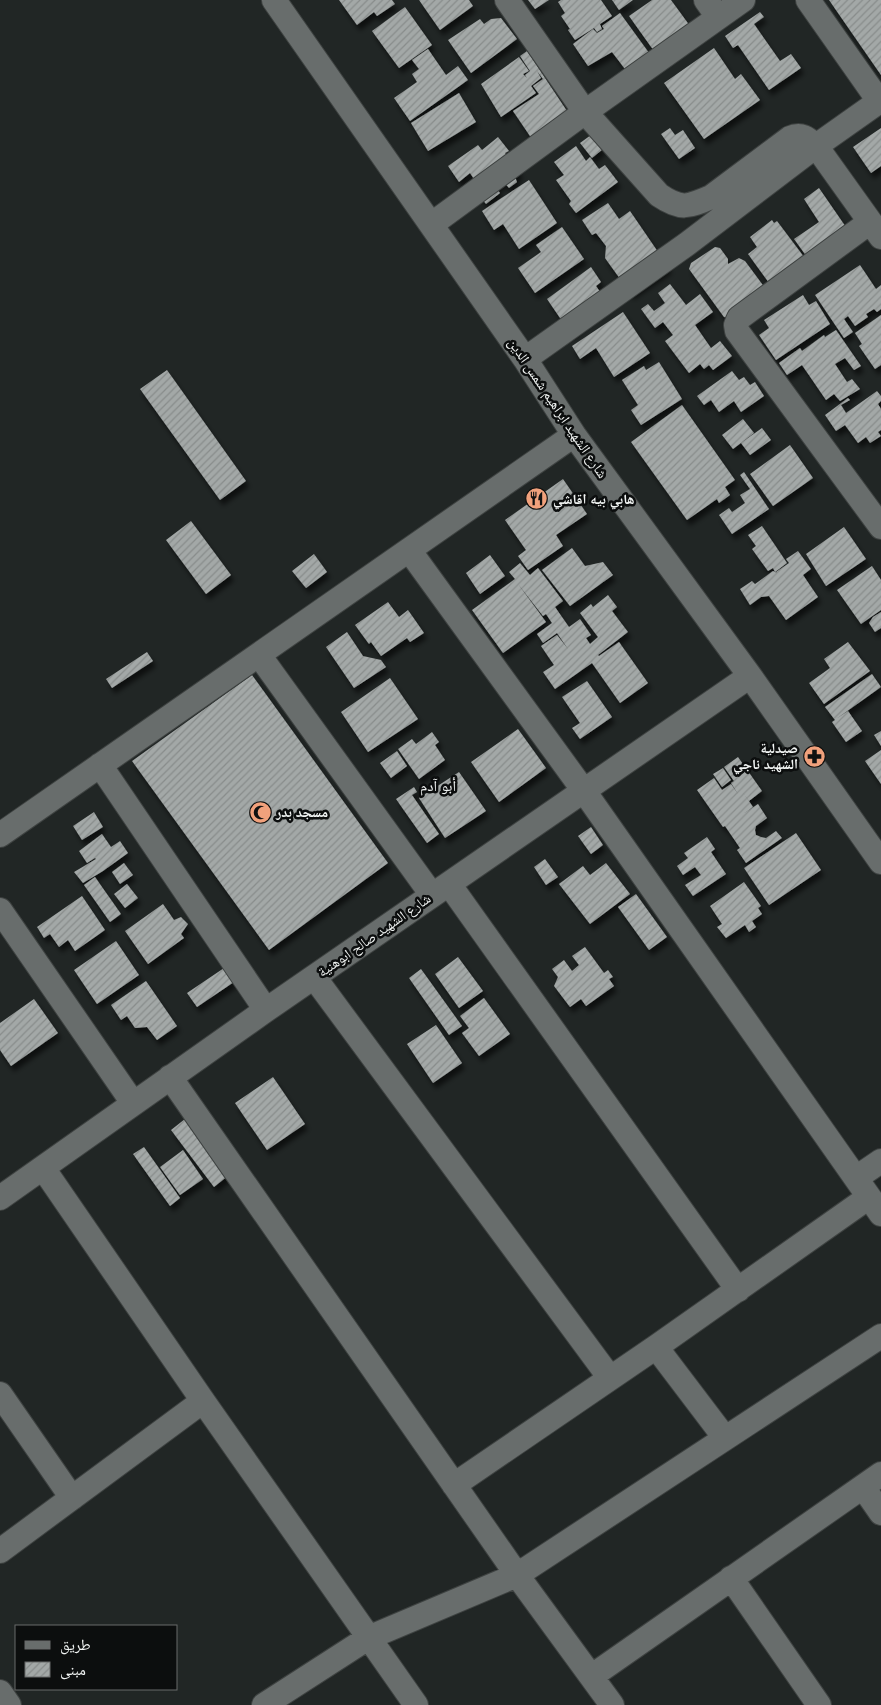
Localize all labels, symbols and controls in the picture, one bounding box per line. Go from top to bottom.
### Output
street label: شارع الشهيد ابراهيم شمس الدين [503,334,612,482]
restaurant icon: هابي بيه اقاشي [525,487,549,511]
place label: هابي بيه اقاشي [553,490,634,510]
place label: صيدلية الشهيد ناجي [733,739,798,775]
pharmacy icon: صيدلية الشهيد ناجي [802,744,826,768]
district label: أبو آدم [420,776,456,796]
mosque icon: مسجد بدر [248,800,272,824]
place label: مسجد بدر [275,803,328,821]
street label: شارع الشهيد صالح ابوهنية [314,889,435,982]
legend [15,1625,178,1690]
text: طريق [60,1635,91,1655]
text: مبنى [60,1660,86,1680]

